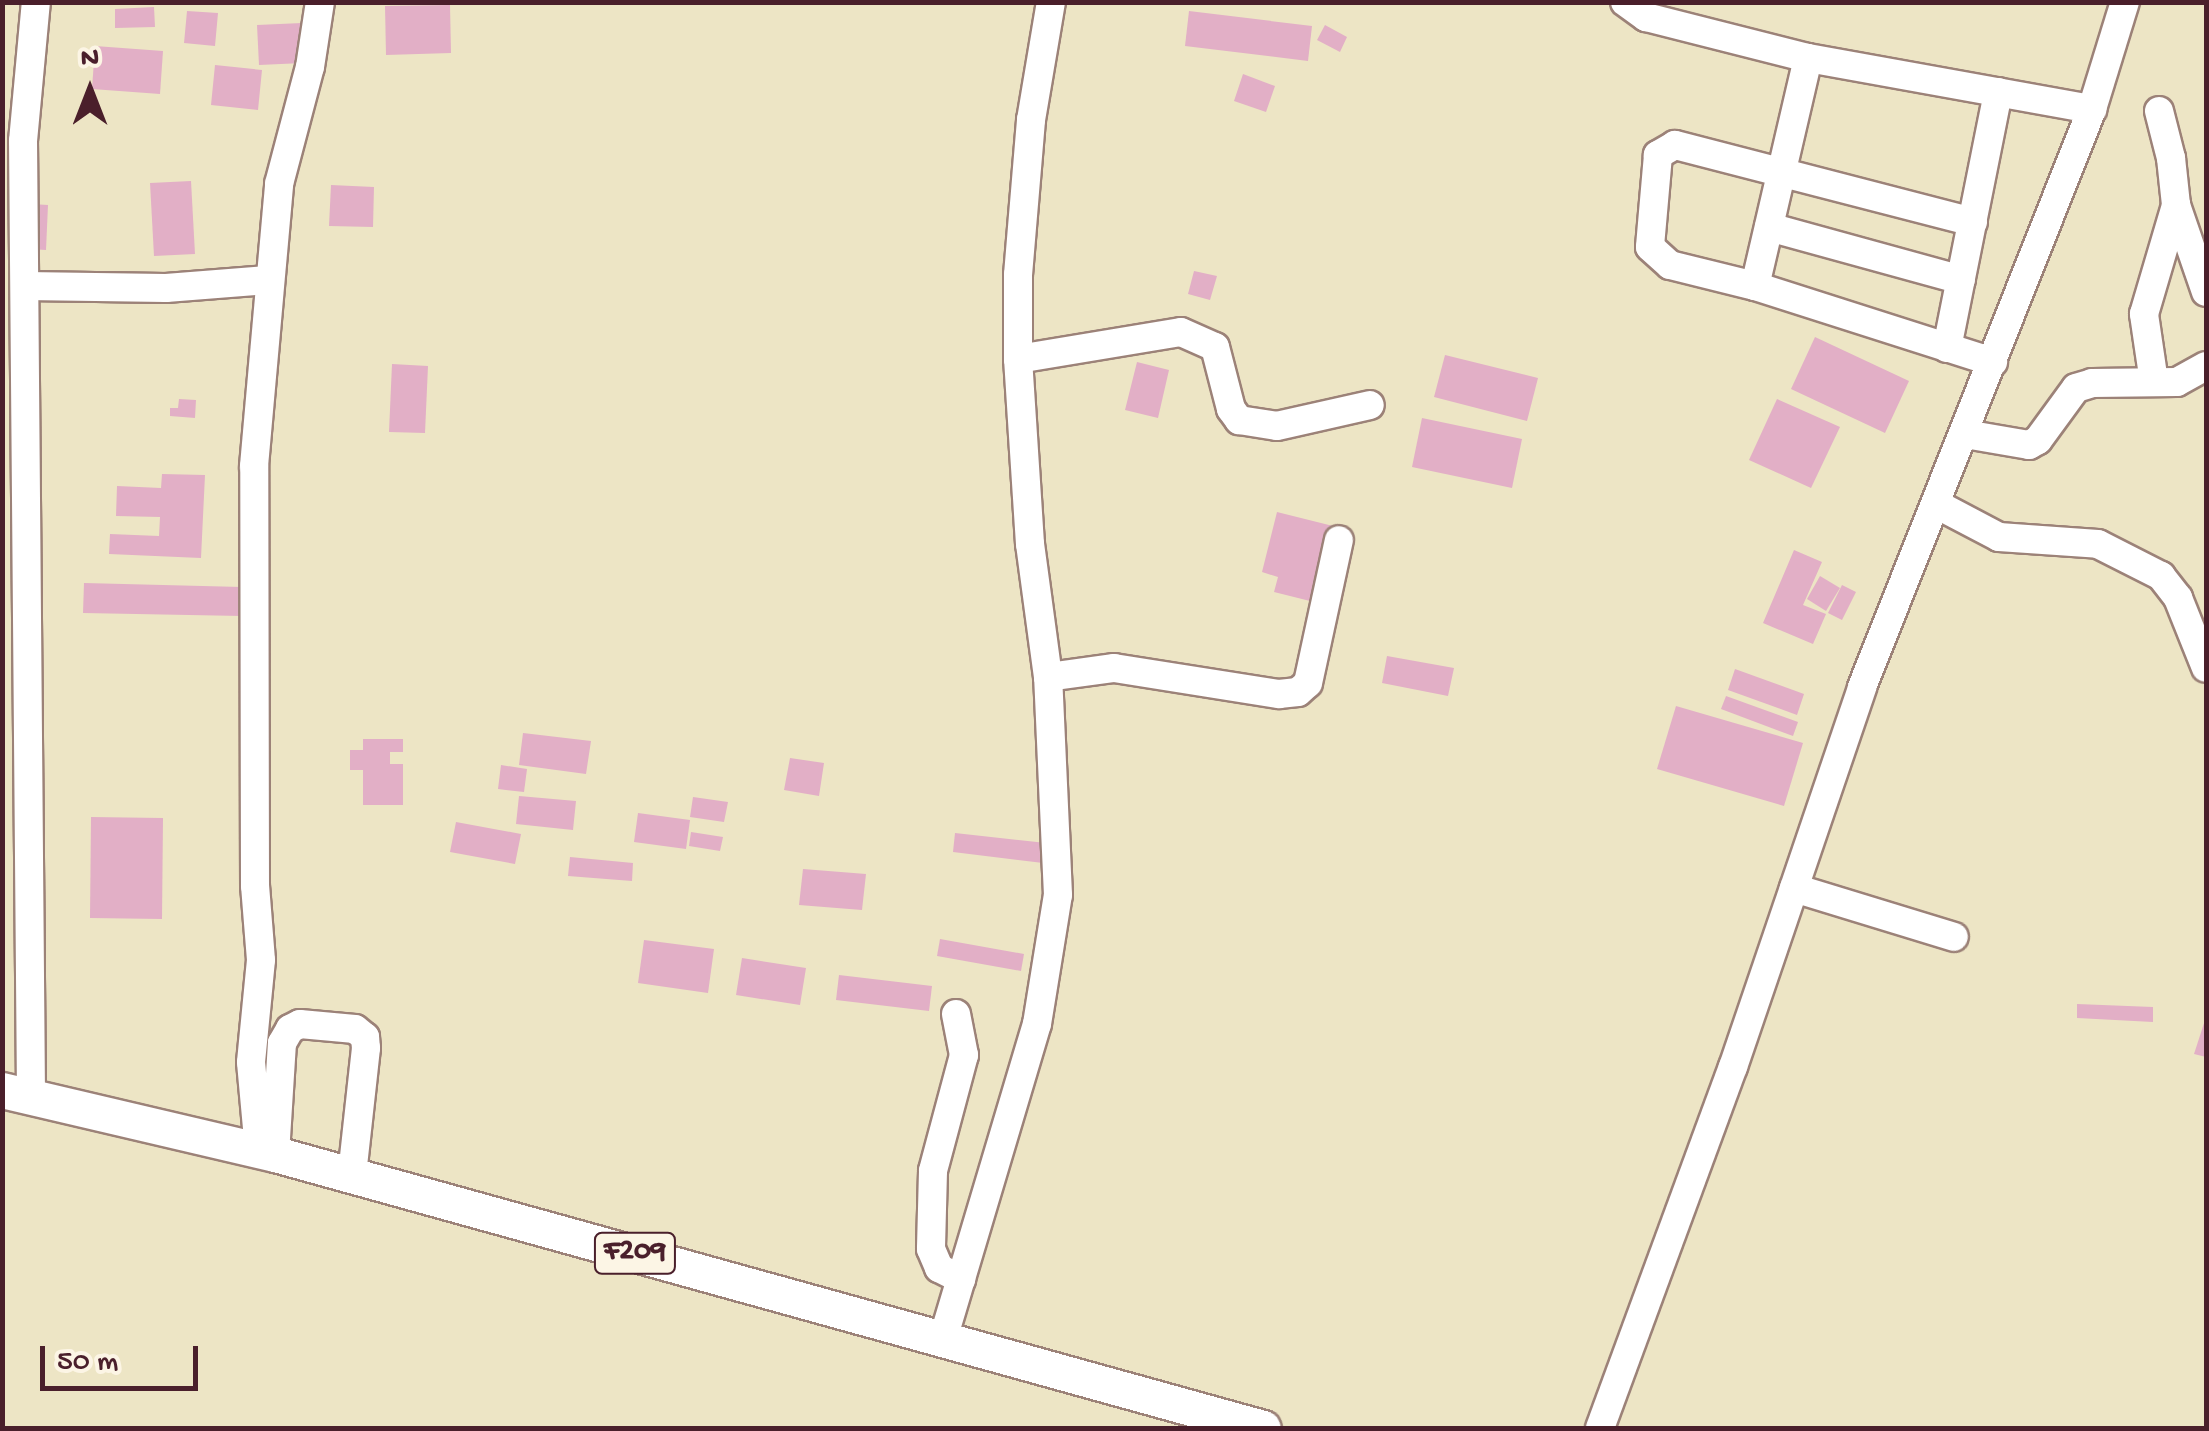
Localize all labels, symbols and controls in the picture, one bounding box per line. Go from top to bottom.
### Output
north arrow [40,40,140,140]
text: N [81,43,99,76]
road number: F209 [592,1228,678,1278]
scale bar [45,1326,202,1388]
text: 50 m [57,1346,118,1381]

